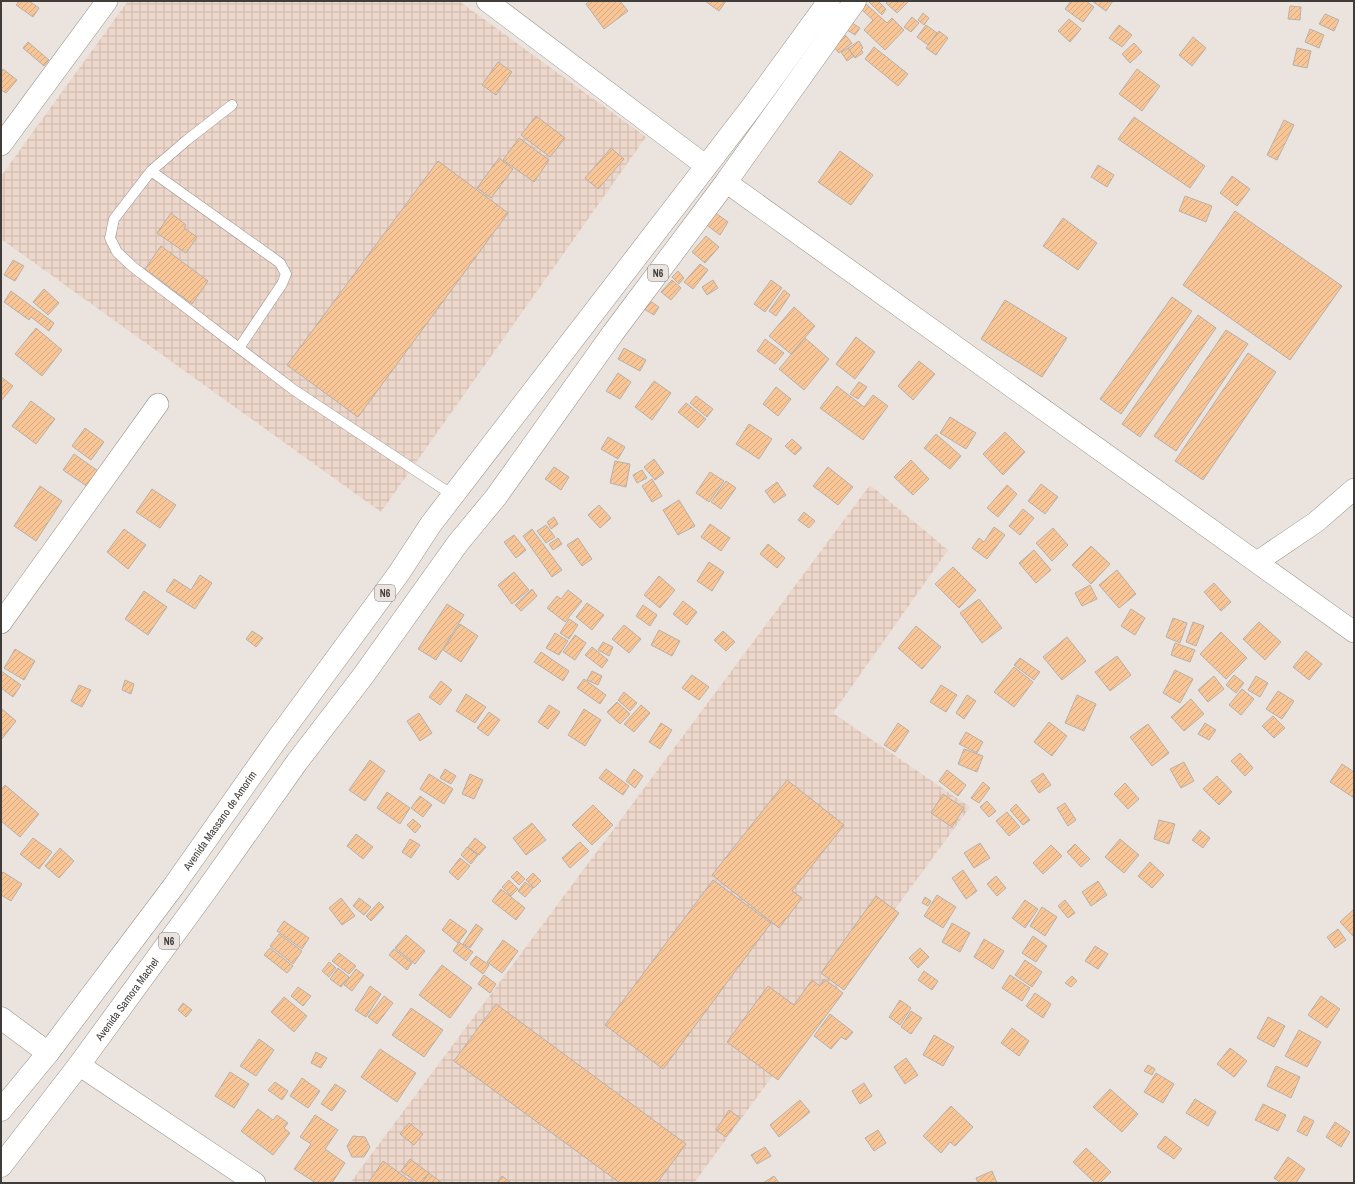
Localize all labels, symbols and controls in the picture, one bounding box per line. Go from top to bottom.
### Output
road number: N6 [648,265,668,281]
road number: N6 [375,585,395,601]
street label: Avenida Massano de Amorim [179,768,260,874]
road number: N6 [159,933,179,949]
street label: Avenida Samora Machel [92,955,162,1044]

